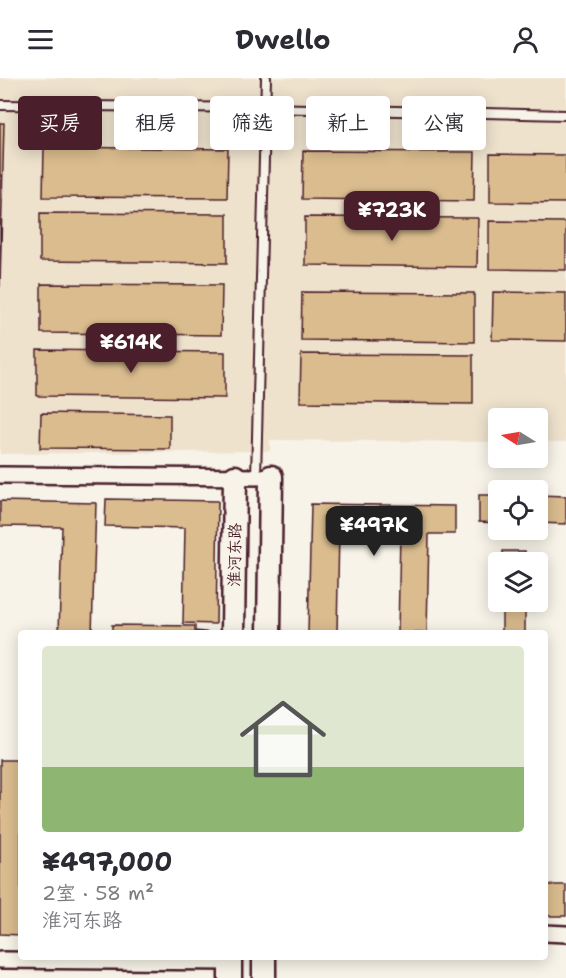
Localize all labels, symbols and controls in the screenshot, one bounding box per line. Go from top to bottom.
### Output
text: Dwello [235,21,331,58]
icon: menu [24,23,57,56]
icon: person [509,23,542,56]
chip: 买房 [18,96,102,150]
chip: 租房 [114,96,198,150]
chip: 筛选 [210,96,294,150]
chip: 新上 [306,96,390,150]
chip: 公寓 [402,96,486,150]
pin: ¥723K [350,191,434,242]
text: ¥723K [358,197,426,223]
pin: ¥614K [89,323,173,374]
text: ¥614K [100,329,162,355]
north arrow [488,408,548,468]
map controls [488,408,548,612]
button: locate [488,480,548,540]
pin: ¥497K [332,506,416,557]
text: ¥497K [340,512,408,538]
street label: 淮河东路 [223,523,246,587]
button: layers [488,552,548,612]
icon: home [229,685,337,793]
text: ¥497,000 [42,844,172,879]
text: 2室 · 58 m² [42,880,154,906]
text: 淮河东路 [42,907,122,933]

